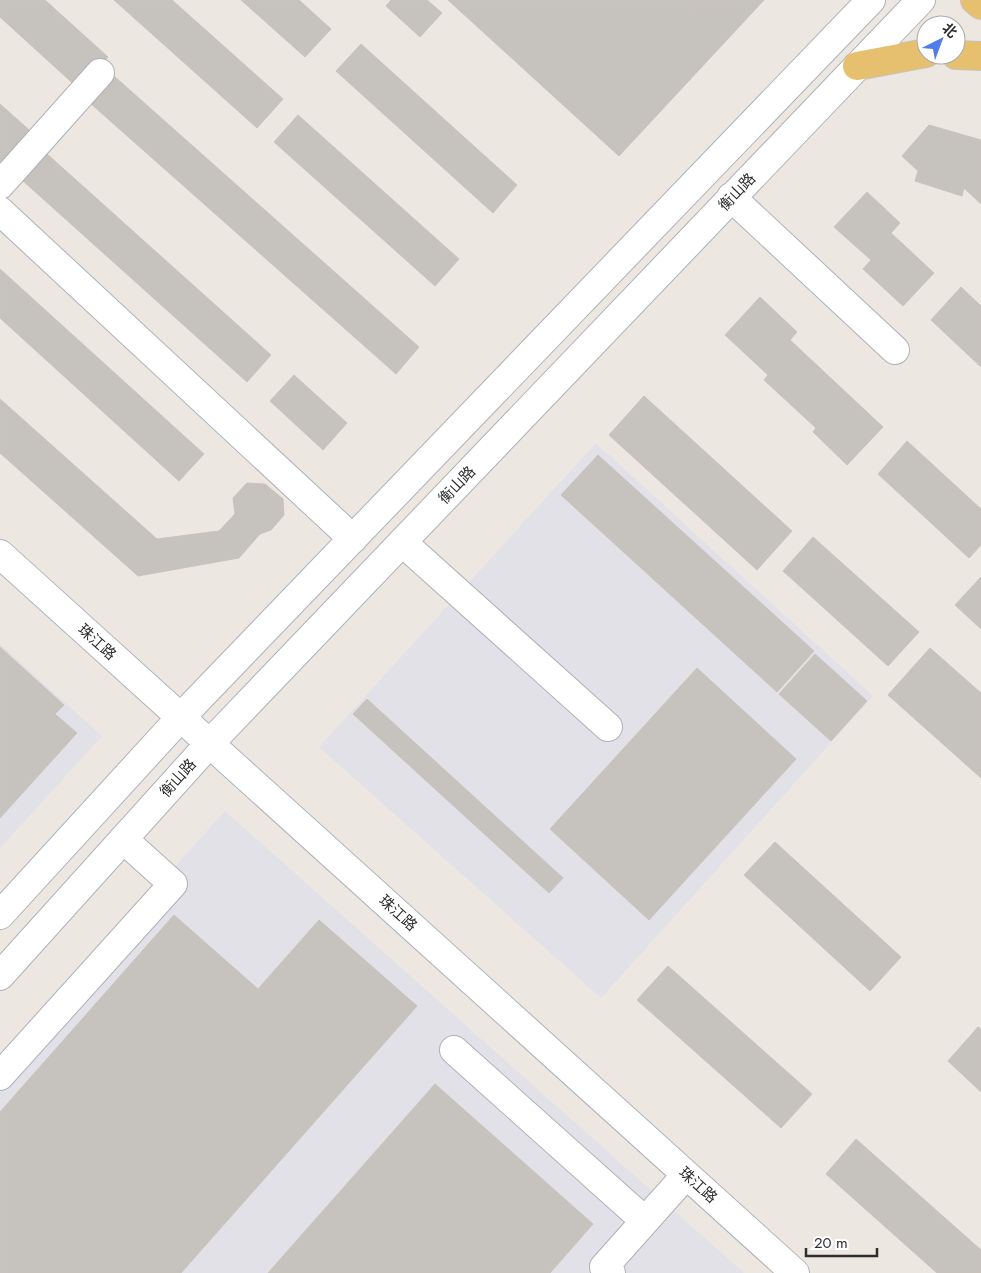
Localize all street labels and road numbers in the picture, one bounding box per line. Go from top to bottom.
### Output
street label: 衡山路 [713,168,761,216]
street label: 衡山路 [433,461,481,509]
street label: 珠江路 [73,619,121,665]
street label: 衡山路 [155,754,201,802]
street label: 珠江路 [374,890,422,936]
street label: 珠江路 [674,1162,722,1208]

